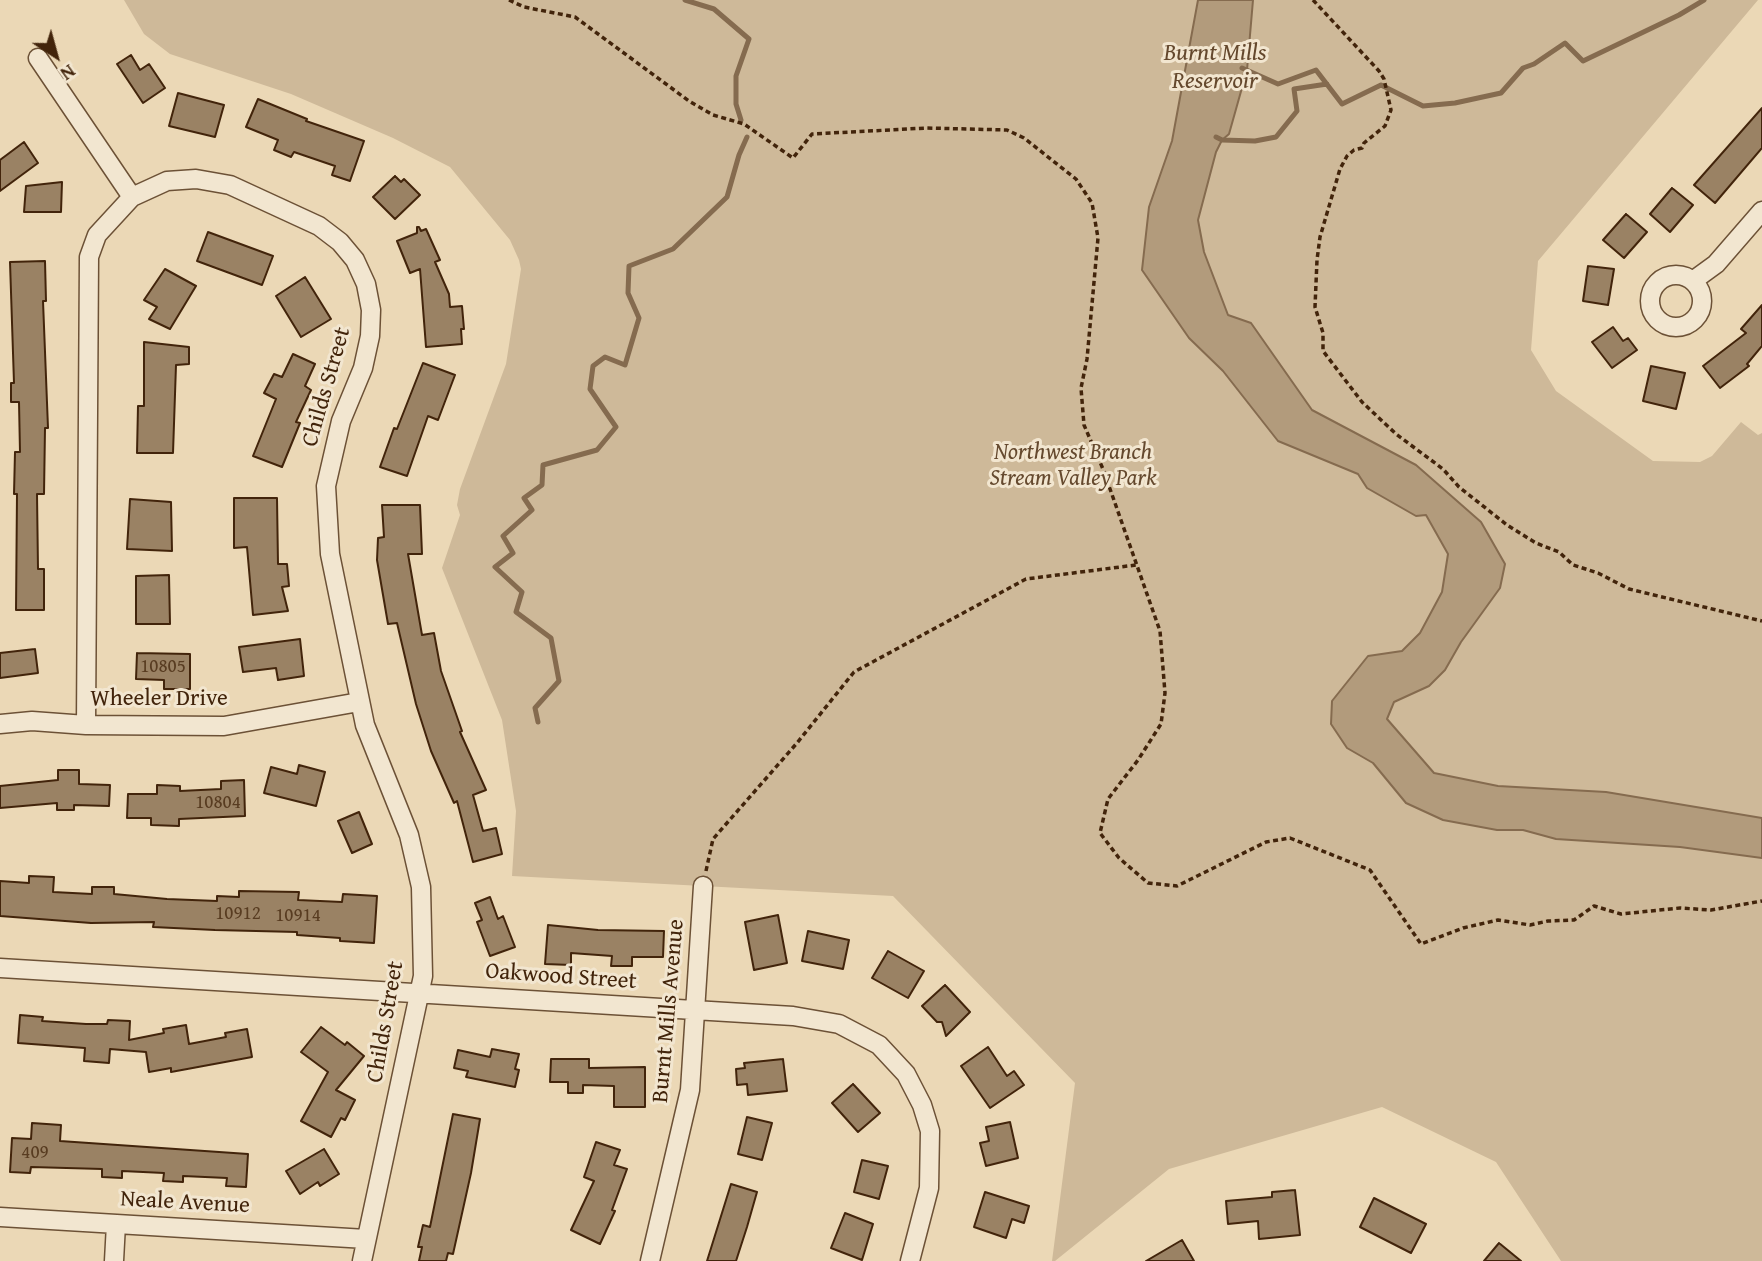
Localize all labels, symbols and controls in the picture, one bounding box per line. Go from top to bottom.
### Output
north arrow [21,21,91,91]
water label: Burnt Mills Reservoir [1164,40,1266,96]
text: N [55,58,82,88]
street label: Childs Street [297,324,357,450]
park label: Northwest Branch Stream Valley Park [989,439,1157,493]
house number: 10805 [140,656,186,678]
street label: Wheeler Drive [90,685,228,713]
house number: 10804 [195,792,241,814]
house number: 10912 [215,903,261,925]
house number: 10914 [275,905,321,927]
street label: Burnt Mills Avenue [647,918,691,1104]
street label: Oakwood Street [484,958,638,996]
street label: Childs Street [362,959,410,1085]
house number: 409 [21,1142,49,1164]
street label: Neale Avenue [120,1186,250,1220]

